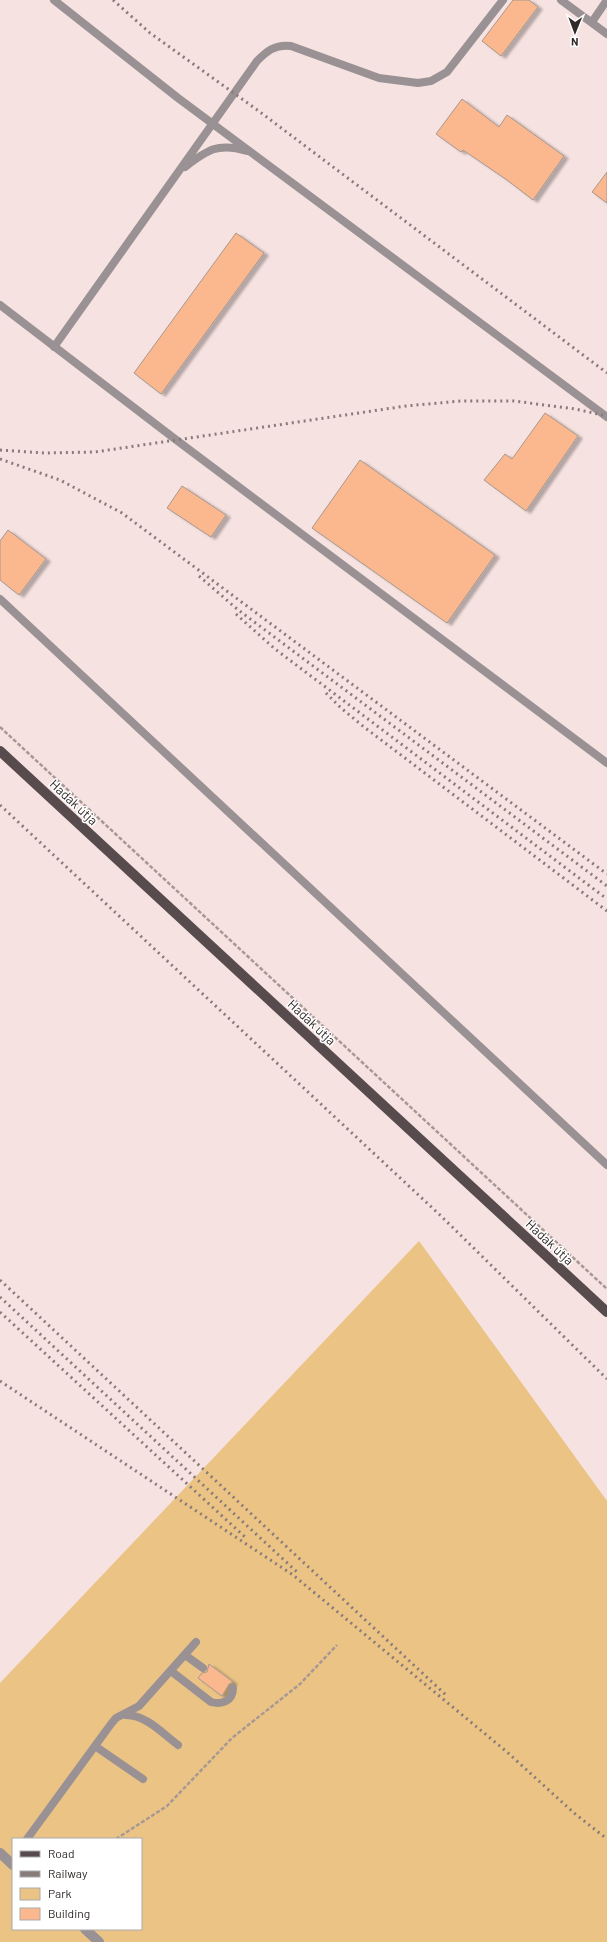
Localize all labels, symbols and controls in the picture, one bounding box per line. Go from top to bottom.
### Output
north arrow [555,12,595,52]
text: N [571,36,579,49]
street label: Hadak útja [47,776,101,828]
street label: Hadak útja [285,996,339,1048]
street label: Hadak útja [523,1216,577,1268]
legend [12,1838,142,1930]
text: Road [48,1846,75,1860]
text: Railway [48,1866,88,1880]
text: Park [48,1886,72,1900]
text: Building [48,1906,90,1920]

